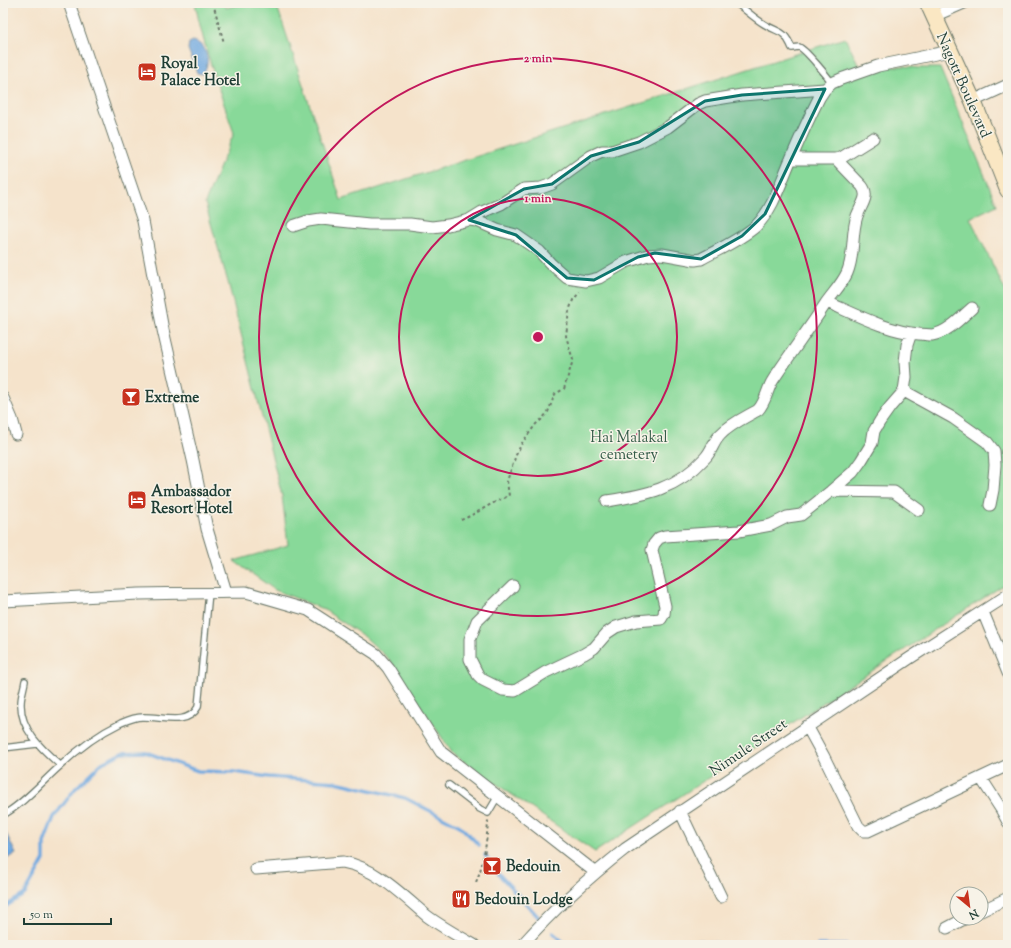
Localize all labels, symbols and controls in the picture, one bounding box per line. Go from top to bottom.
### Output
street label: Nagott Boulevard [930,30,995,142]
text: 2 min [524,50,553,68]
place label: Royal Palace Hotel [161,54,241,92]
hotel icon: Royal Palace Hotel [136,61,158,83]
text: 1 min [523,190,552,208]
centre of rings [531,330,545,344]
bar icon: Extreme [120,386,142,408]
place label: Extreme [145,388,199,409]
park label: Hai Malakal cemetery [590,428,668,466]
place label: Ambassador Resort Hotel [151,482,233,520]
hotel icon: Ambassador Resort Hotel [126,489,148,511]
street label: Nimule Street [706,714,792,782]
bar icon: Bedouin [481,855,503,877]
place label: Bedouin [506,857,561,878]
north arrow [949,886,989,926]
restaurant icon: Bedouin Lodge [450,888,472,910]
place label: Bedouin Lodge [475,890,573,911]
scale bar [24,900,111,926]
text: N [965,904,982,923]
text: 50 m [29,906,53,924]

